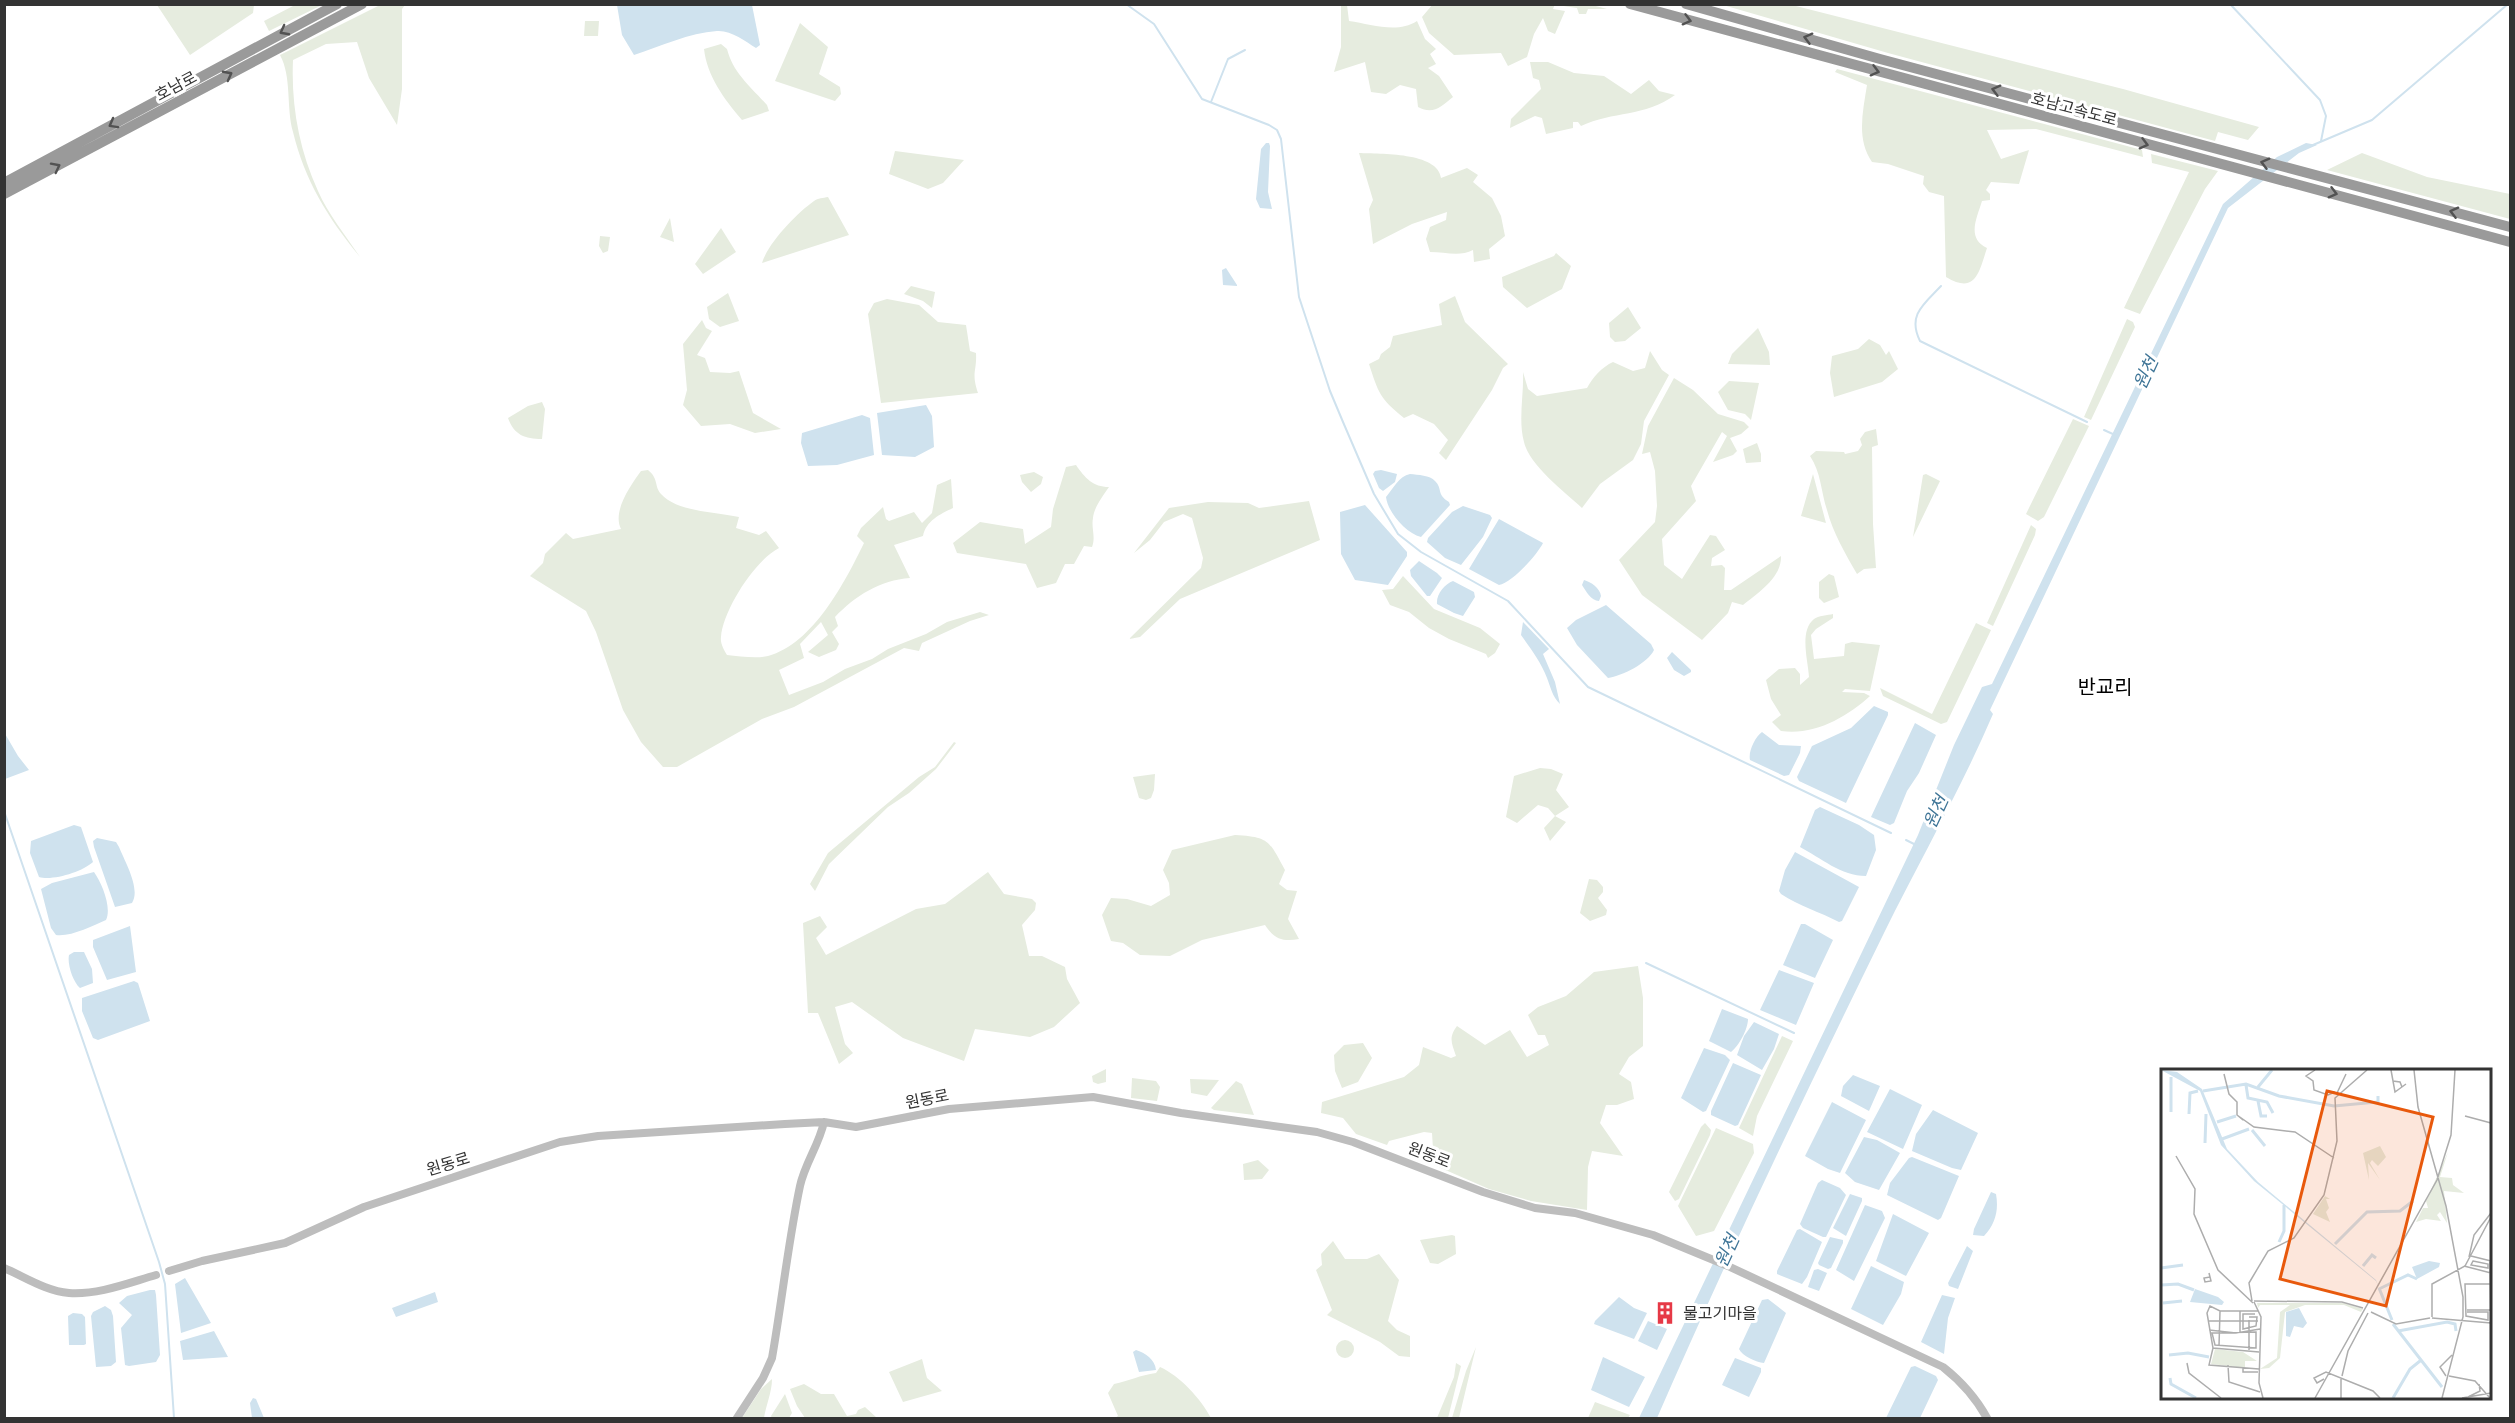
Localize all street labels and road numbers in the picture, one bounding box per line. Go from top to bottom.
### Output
street label: 호남로 [153,68,200,104]
street label: 호남고속도로 [2029,89,2119,129]
street label: 원동로 [904,1086,951,1112]
street label: 원동로 [1405,1139,1453,1171]
street label: 원동로 [424,1149,472,1179]

